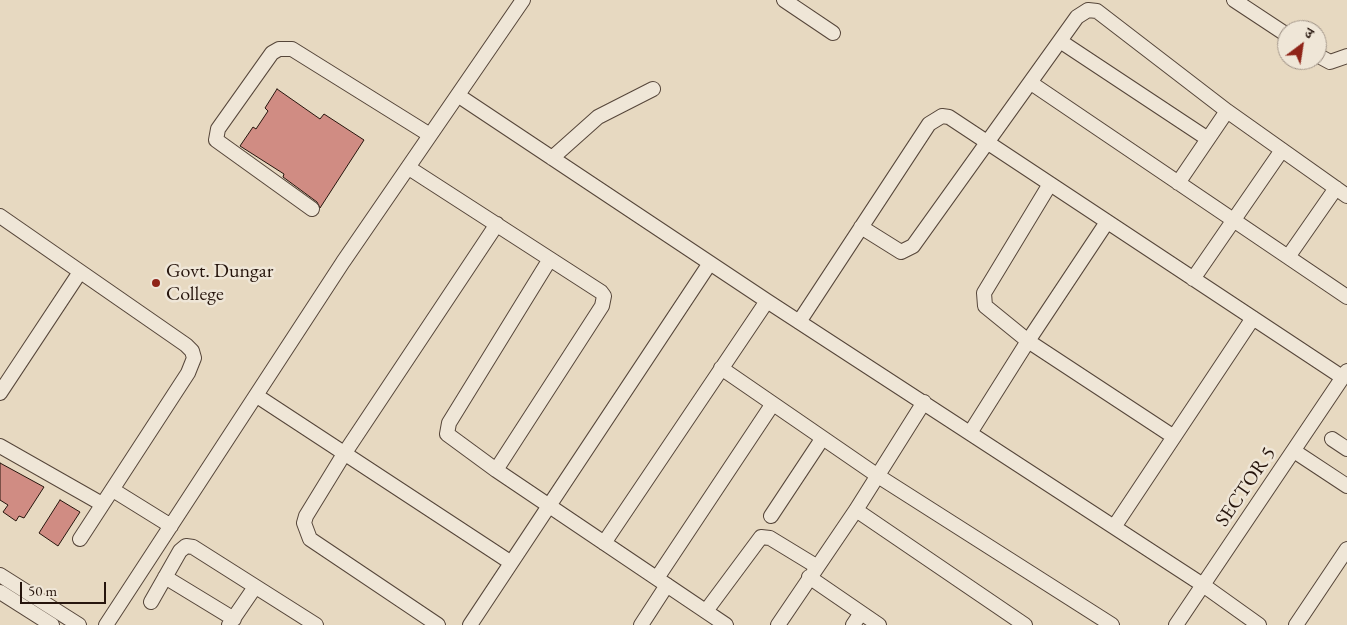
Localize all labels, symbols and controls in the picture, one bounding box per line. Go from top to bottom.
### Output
north arrow [1277,20,1327,70]
text: उ [1302,23,1317,43]
place label: Govt. Dungar College [166,260,273,307]
marker: Govt. Dungar College [150,277,162,289]
street label: SECTOR 5 [1211,443,1281,531]
scale bar [22,572,109,604]
text: 50 m [28,581,57,600]

